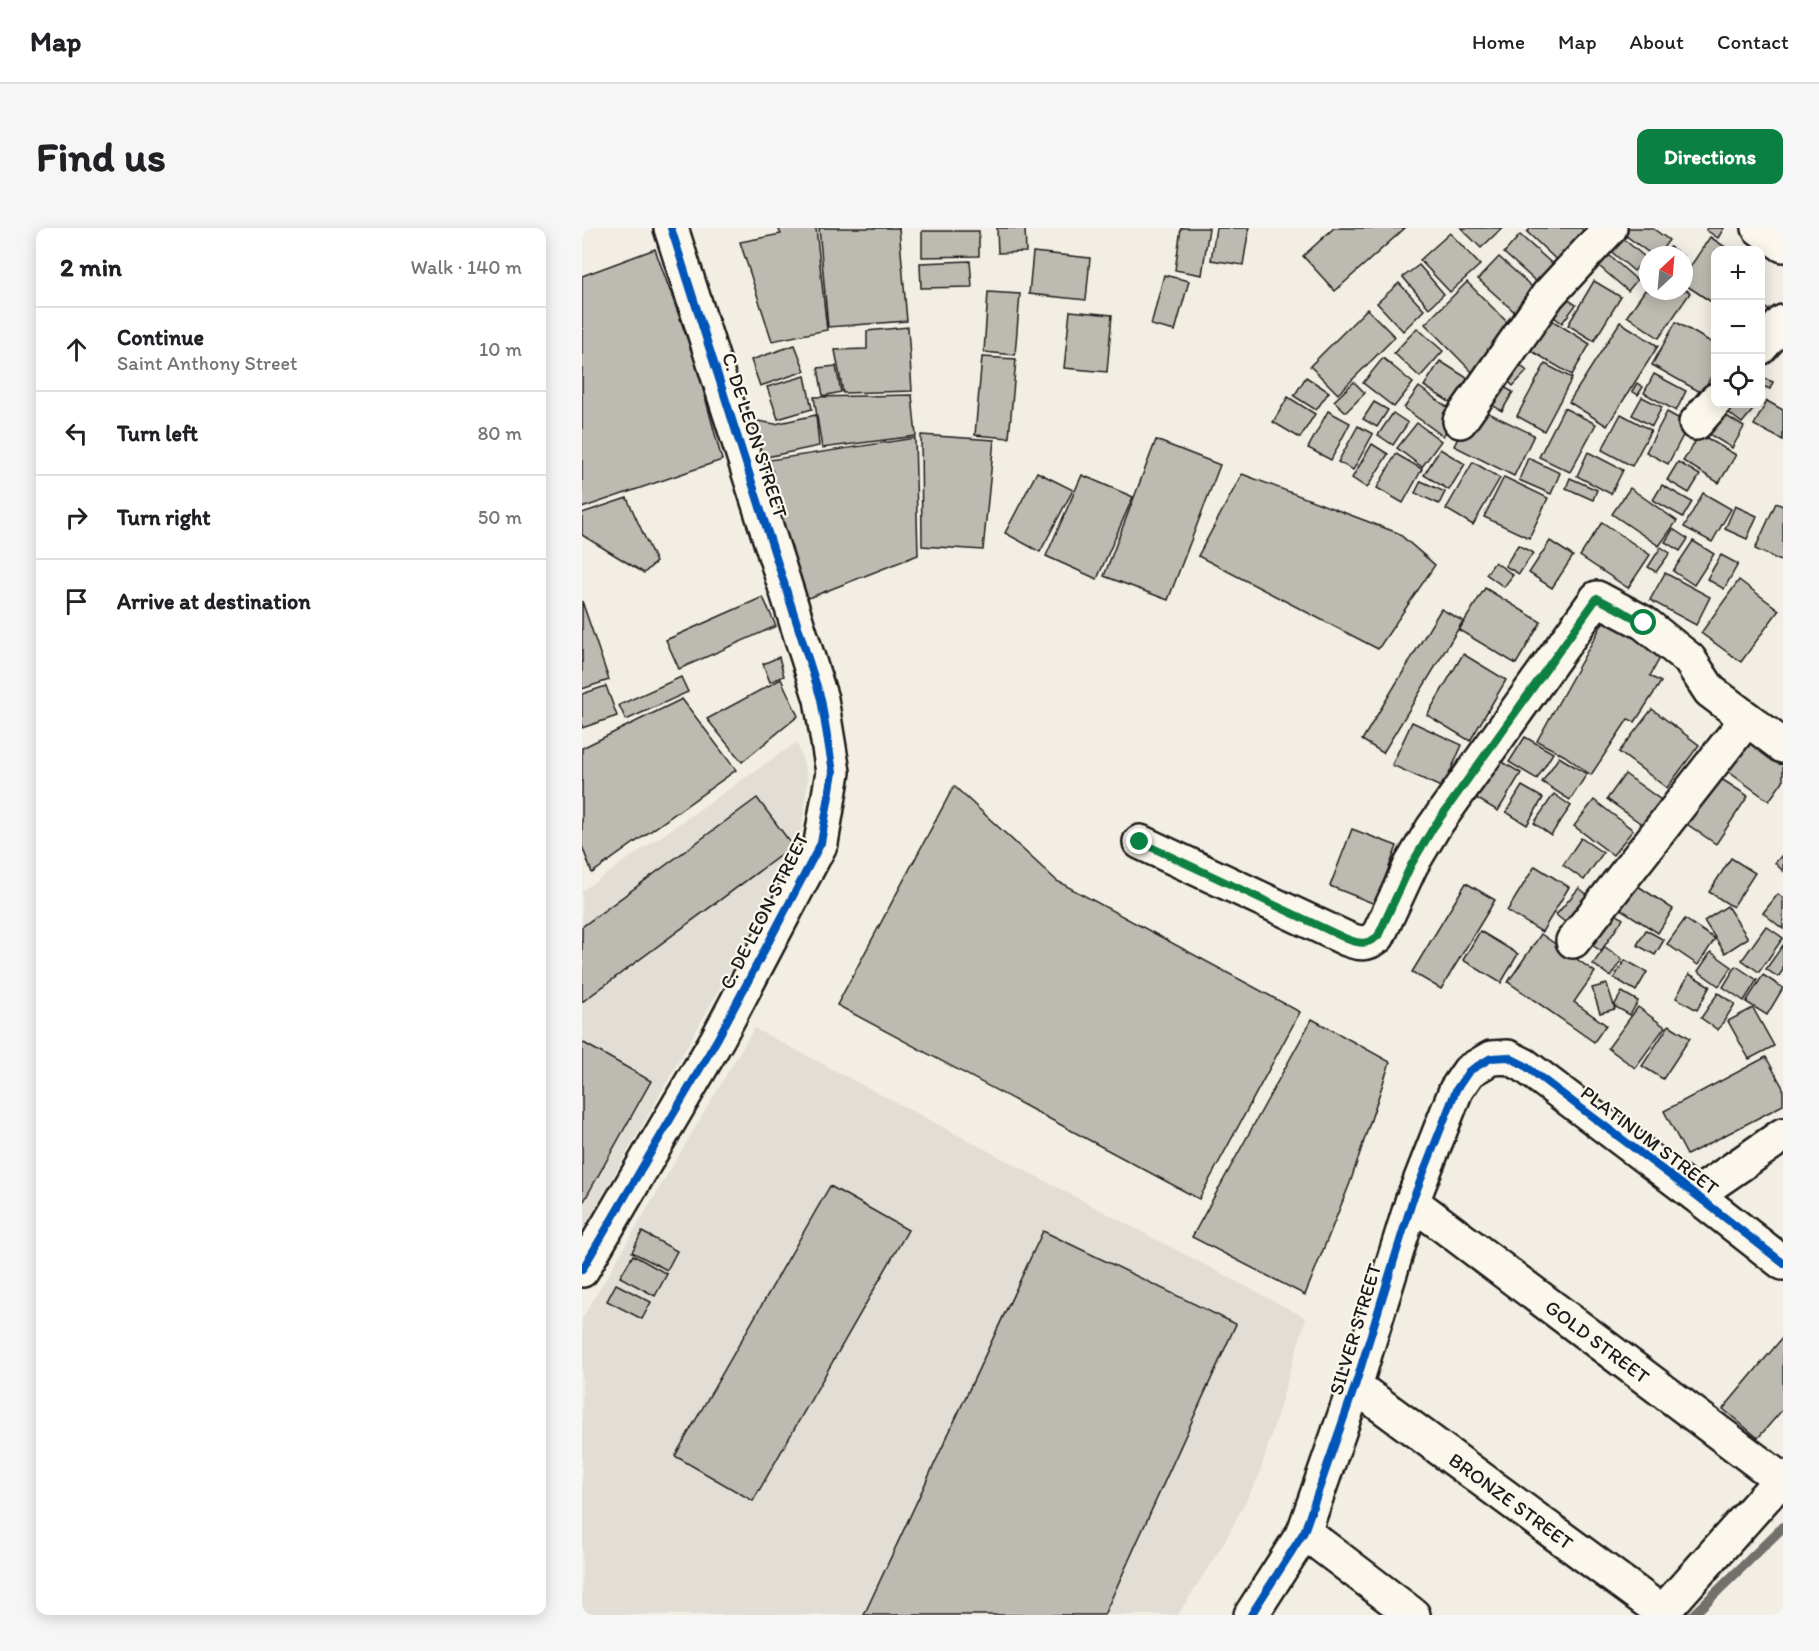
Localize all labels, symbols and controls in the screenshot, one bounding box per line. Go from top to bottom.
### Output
text: Map [30,24,81,58]
text: Home [1472,29,1525,54]
text: Map [1558,29,1597,54]
text: About [1630,29,1684,54]
text: Contact [1717,29,1789,54]
button: Directions [1637,129,1783,184]
text: Find us [36,131,166,182]
north arrow [1639,246,1693,300]
map controls [1711,246,1765,408]
button: + [1711,246,1765,300]
text: 2 min [60,251,122,283]
text: Walk · 140 m [411,255,522,279]
button: − [1711,300,1765,354]
text: Continue [117,324,204,351]
icon: ahead [60,333,93,366]
text: 10 m [479,337,522,361]
street label: C. DE LEON STREET [717,349,793,521]
text: Saint Anthony Street [117,351,298,375]
button: locate [1711,354,1765,408]
icon: left [60,417,93,450]
text: Turn left [117,420,198,447]
text: 80 m [477,421,522,445]
icon: right [60,501,93,534]
text: Turn right [117,504,211,531]
text: 50 m [478,505,522,529]
icon: arrive [60,585,93,618]
text: Arrive at destination [117,588,311,615]
route start [1630,609,1656,635]
route end [1126,828,1152,854]
street label: C. DE LEON STREET [714,829,814,993]
street label: PLATINUM STREET [1576,1080,1724,1200]
street label: SILVER STREET [1324,1260,1386,1398]
street label: GOLD STREET [1540,1294,1654,1388]
street label: BRONZE STREET [1444,1447,1578,1555]

